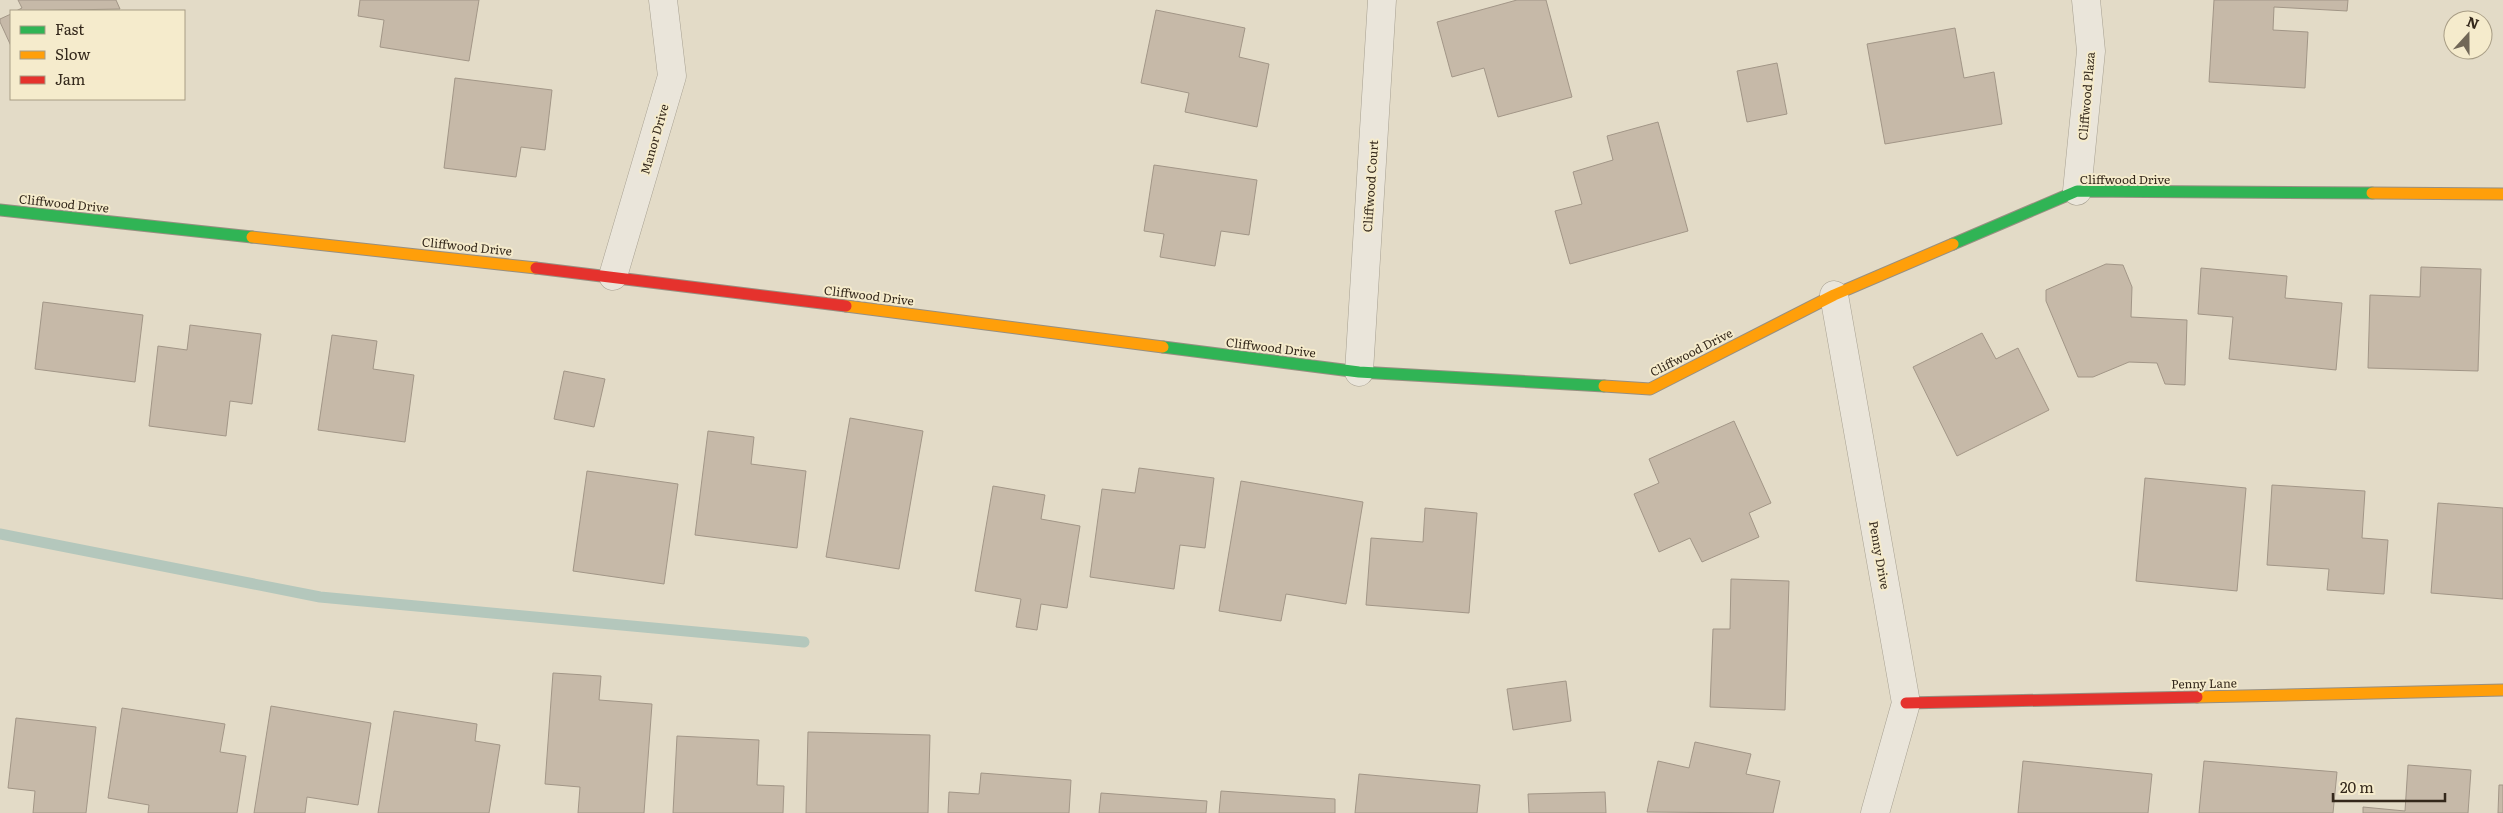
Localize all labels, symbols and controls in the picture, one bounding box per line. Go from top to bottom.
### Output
legend [10,10,185,100]
north arrow [2443,10,2493,60]
text: N [2464,10,2482,33]
text: Fast [55,17,84,40]
text: Slow [55,42,90,65]
street label: Cliffwood Plaza [2073,50,2099,141]
text: Jam [55,67,86,90]
street label: Manor Drive [635,102,673,176]
street label: Cliffwood Court [1358,139,1382,233]
street label: Cliffwood Drive [2080,170,2170,188]
street label: Cliffwood Drive [18,189,110,217]
street label: Cliffwood Drive [421,232,513,260]
street label: Cliffwood Drive [823,281,915,309]
street label: Cliffwood Drive [1647,323,1735,381]
street label: Cliffwood Drive [1225,333,1317,361]
street label: Penny Drive [1865,519,1895,591]
street label: Penny Lane [2171,673,2237,693]
scale bar [2333,770,2446,802]
text: 20 m [2340,775,2374,798]

